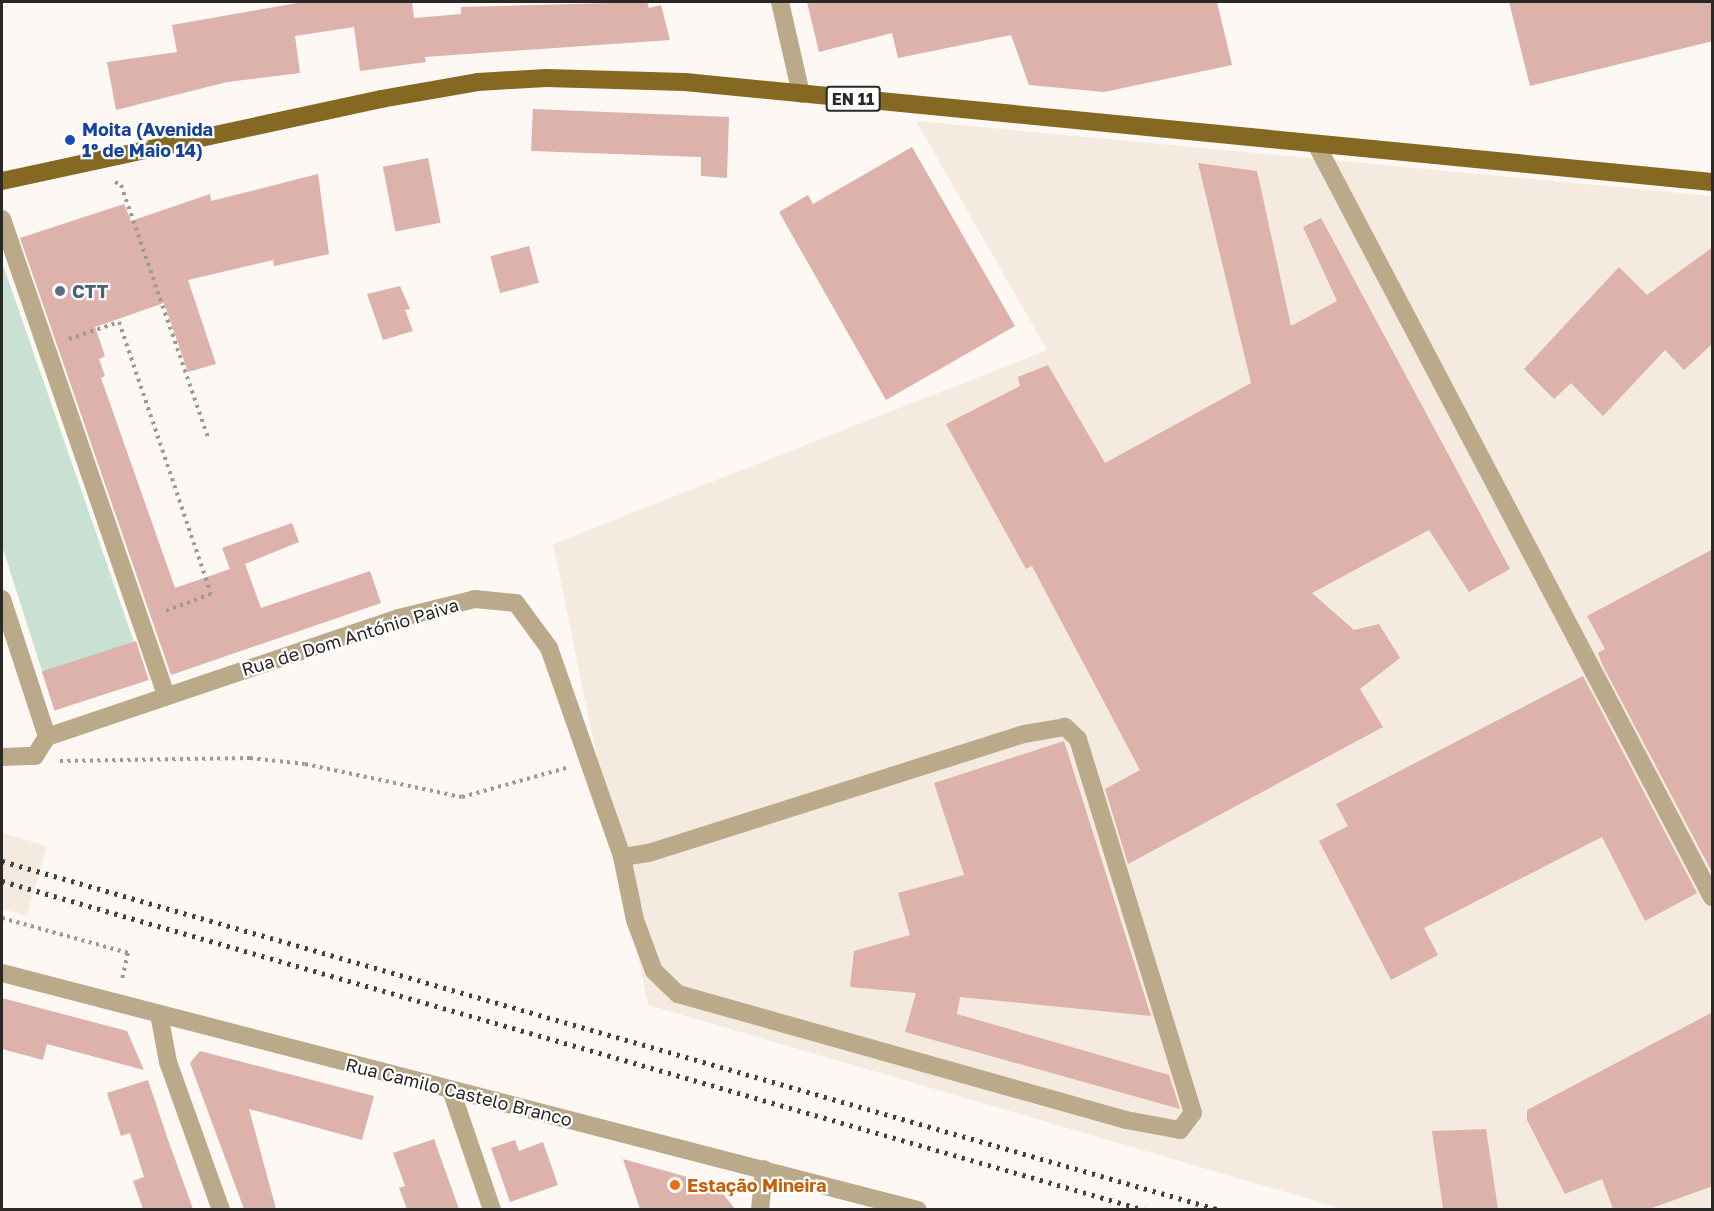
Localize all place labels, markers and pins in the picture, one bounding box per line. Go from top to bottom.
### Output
place label: Moita (Avenida 1º de Maio 14) [82,119,213,162]
marker: Moita (Avenida 1º de Maio 14) [63,133,77,147]
place label: CTT [72,280,108,302]
marker: CTT [53,284,67,298]
place label: Estação Mineira [687,1174,827,1196]
marker: Estação Mineira [668,1178,682,1192]

